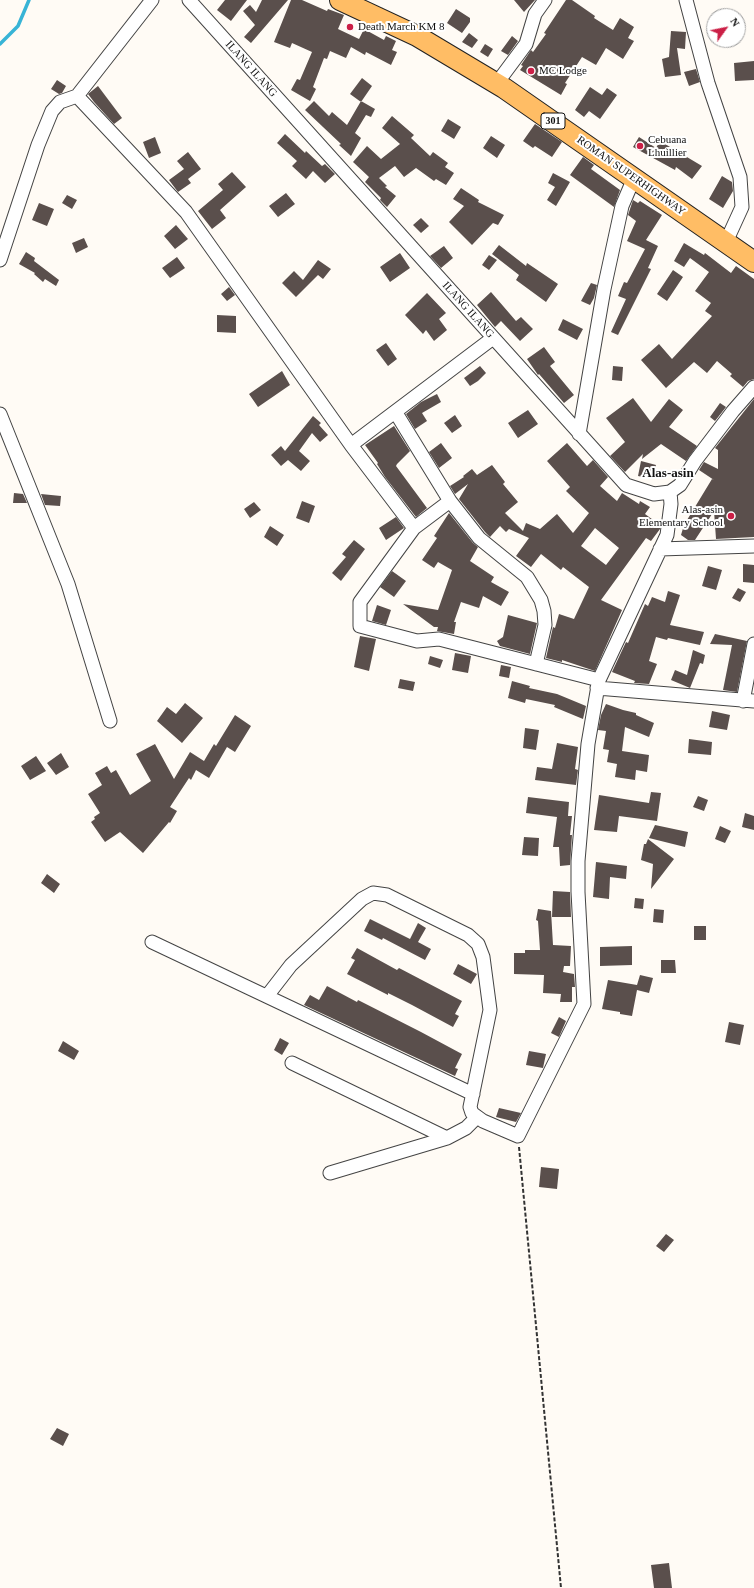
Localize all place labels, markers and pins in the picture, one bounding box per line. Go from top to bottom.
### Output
place label: Death March KM 8 [358,20,444,34]
marker: Death March KM 8 [345,22,355,32]
place label: MC Lodge [539,64,587,78]
marker: MC Lodge [526,66,536,76]
place label: Cebuana Lhuillier [648,133,686,159]
marker: Cebuana Lhuillier [635,141,645,151]
place label: Alas-asin Elementary School [639,503,723,529]
marker: Alas-asin Elementary School [726,511,736,521]

